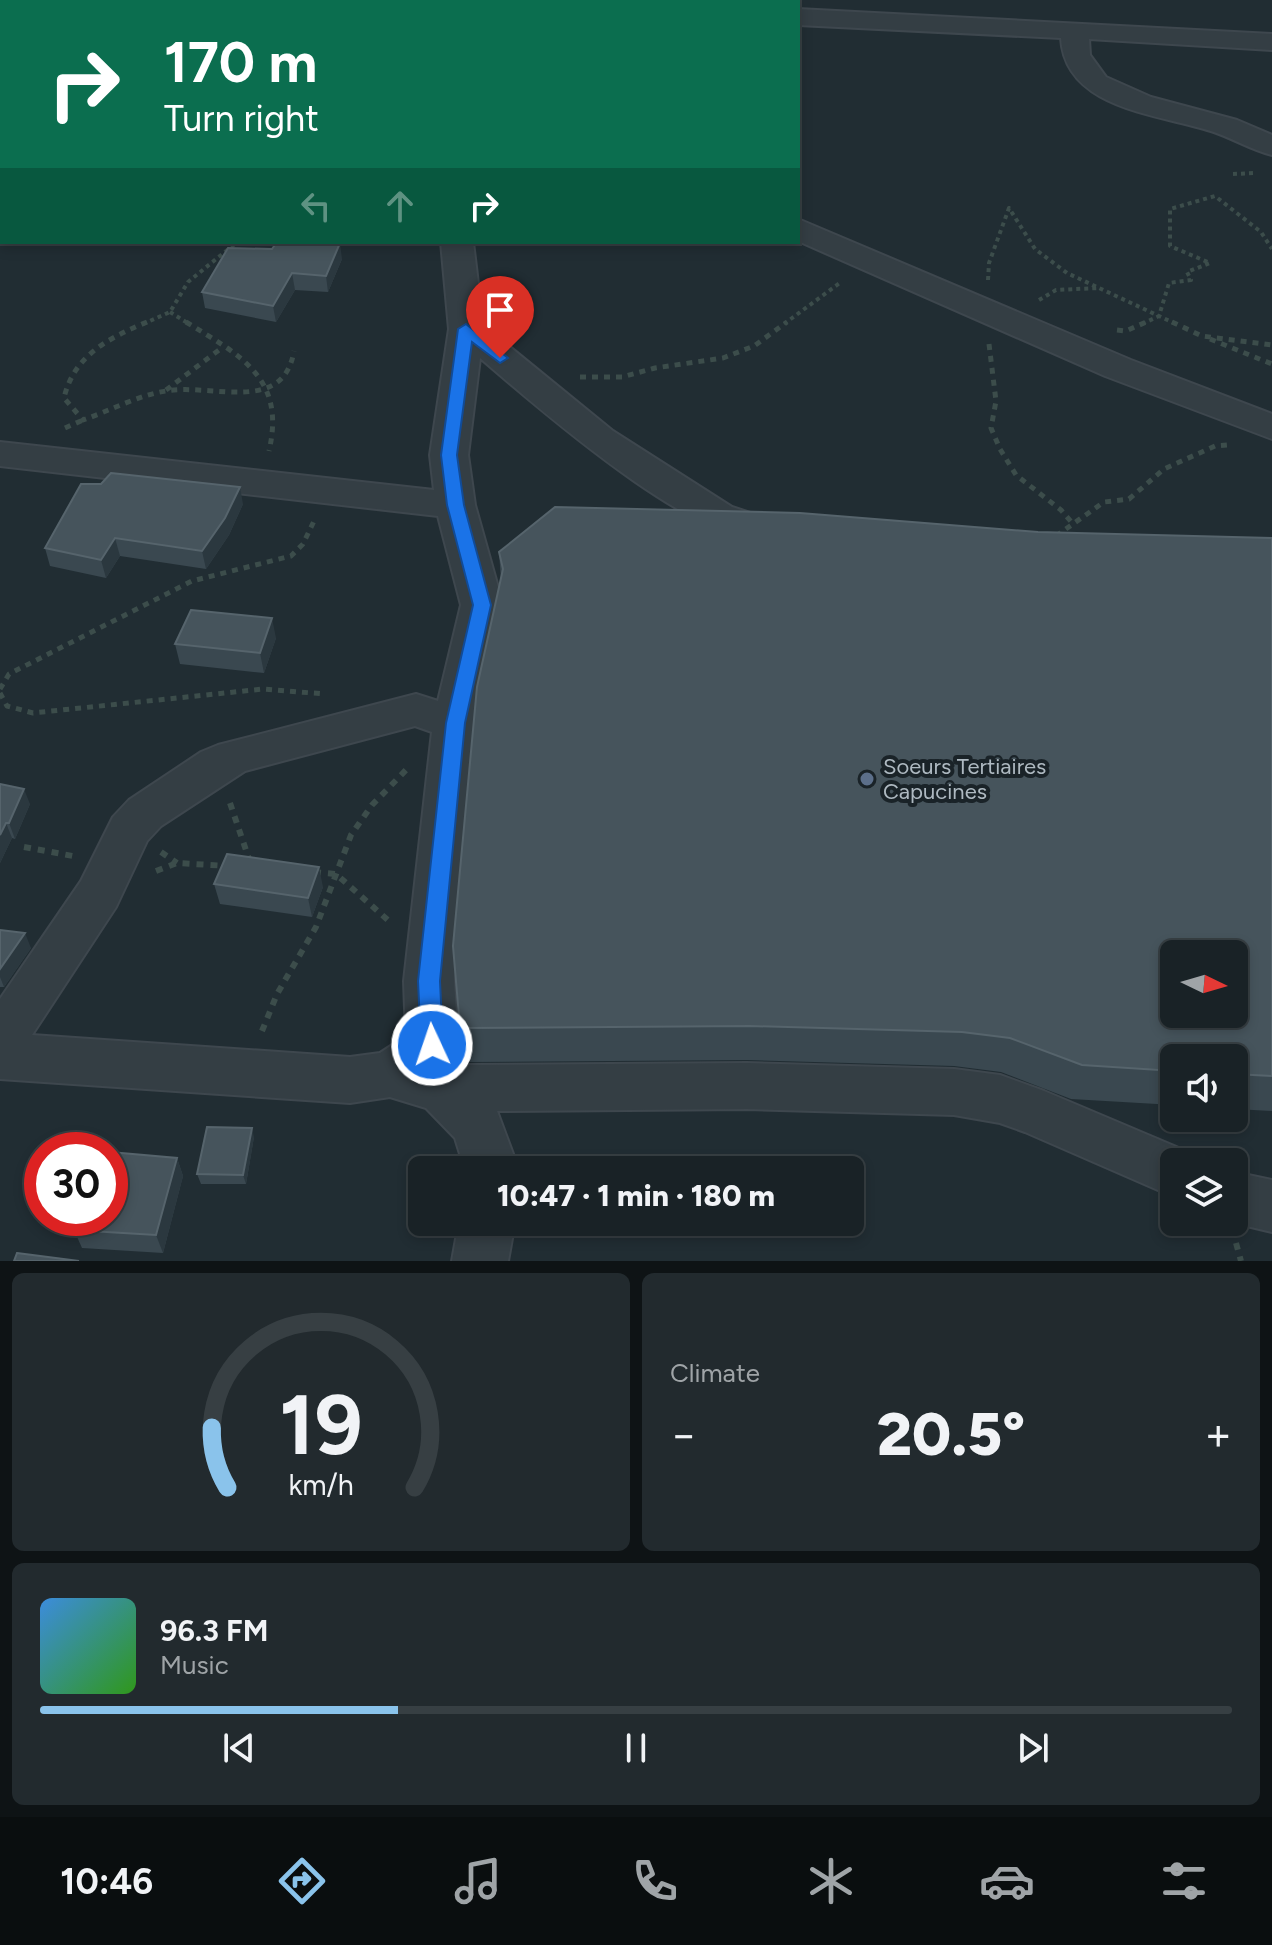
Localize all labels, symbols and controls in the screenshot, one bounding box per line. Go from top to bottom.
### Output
text: 170 m [164,29,317,96]
icon: right [32,32,136,136]
text: Turn right [164,97,319,140]
icon: left [294,184,338,228]
icon: ahead [378,184,422,228]
icon: right [462,184,506,228]
pin [466,276,534,358]
icon: arrive [478,288,522,332]
place label: Soeurs Tertiaires Capucines [883,753,1046,805]
marker: Soeurs Tertiaires Capucines [858,770,876,788]
north arrow [1160,940,1248,1028]
map controls [1160,940,1248,1236]
position arrow [390,1003,474,1087]
button: sound [1160,1044,1248,1132]
speed limit sign: 30 [24,1132,128,1236]
button: layers [1160,1148,1248,1236]
text: 10:47 · 1 min · 180 m [497,1177,775,1214]
text: Climate [670,1357,760,1389]
text: 19 [279,1375,363,1475]
text: 20.5° [877,1398,1025,1470]
text: − [670,1408,697,1461]
text: + [1205,1408,1232,1461]
text: km/h [288,1468,354,1502]
text: 96.3 FM [160,1612,268,1649]
text: Music [160,1649,229,1681]
icon: previous [217,1726,261,1770]
icon: pause [614,1726,658,1770]
icon: next [1011,1726,1055,1770]
icon: directions [274,1853,330,1909]
icon: music [450,1853,506,1909]
icon: phone [627,1853,683,1909]
icon: climate [803,1853,859,1909]
icon: car [979,1853,1035,1909]
icon: filters [1156,1853,1212,1909]
text: 10:46 [60,1860,153,1903]

